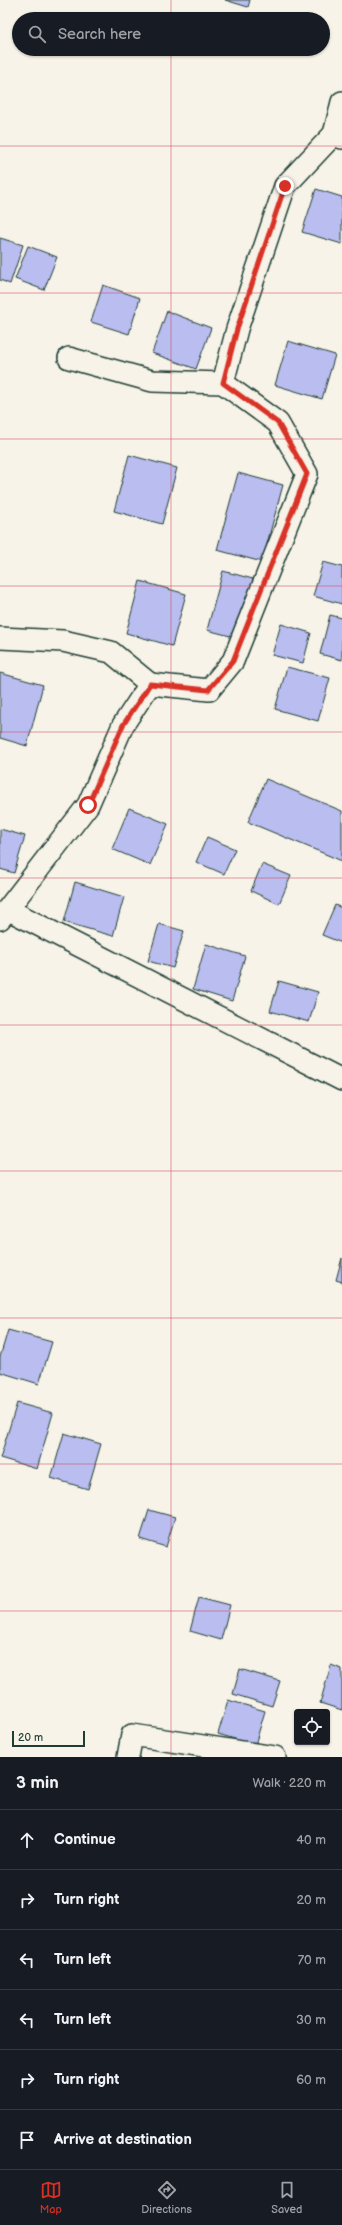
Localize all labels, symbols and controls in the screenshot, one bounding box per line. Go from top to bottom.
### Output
search box [12,12,330,56]
icon: search [26,23,48,45]
text: Search here [58,25,141,44]
route end [276,177,294,195]
route start [79,796,97,814]
map controls [294,1709,330,1745]
button: locate [294,1709,330,1745]
scale bar [12,1729,85,1748]
text: 20 m [18,1731,43,1744]
text: 3 min [16,1773,59,1793]
text: Walk · 220 m [253,1775,326,1791]
icon: ahead [16,1829,38,1851]
text: Continue [54,1830,116,1849]
text: 40 m [296,1832,326,1848]
icon: right [16,1889,38,1911]
text: Turn right [54,1890,119,1909]
text: 20 m [296,1892,326,1908]
icon: left [16,1949,38,1971]
text: Turn left [54,1950,111,1969]
text: 70 m [298,1952,326,1968]
icon: left [16,2009,38,2031]
text: Turn left [54,2010,111,2029]
text: 30 m [296,2012,326,2028]
icon: right [16,2069,38,2091]
text: Turn right [54,2070,119,2089]
text: 60 m [296,2072,326,2088]
icon: arrive [16,2129,38,2151]
text: Arrive at destination [54,2130,192,2149]
tab: Map [40,2179,62,2216]
tab: Directions [141,2179,192,2216]
tab: Saved [271,2179,302,2216]

